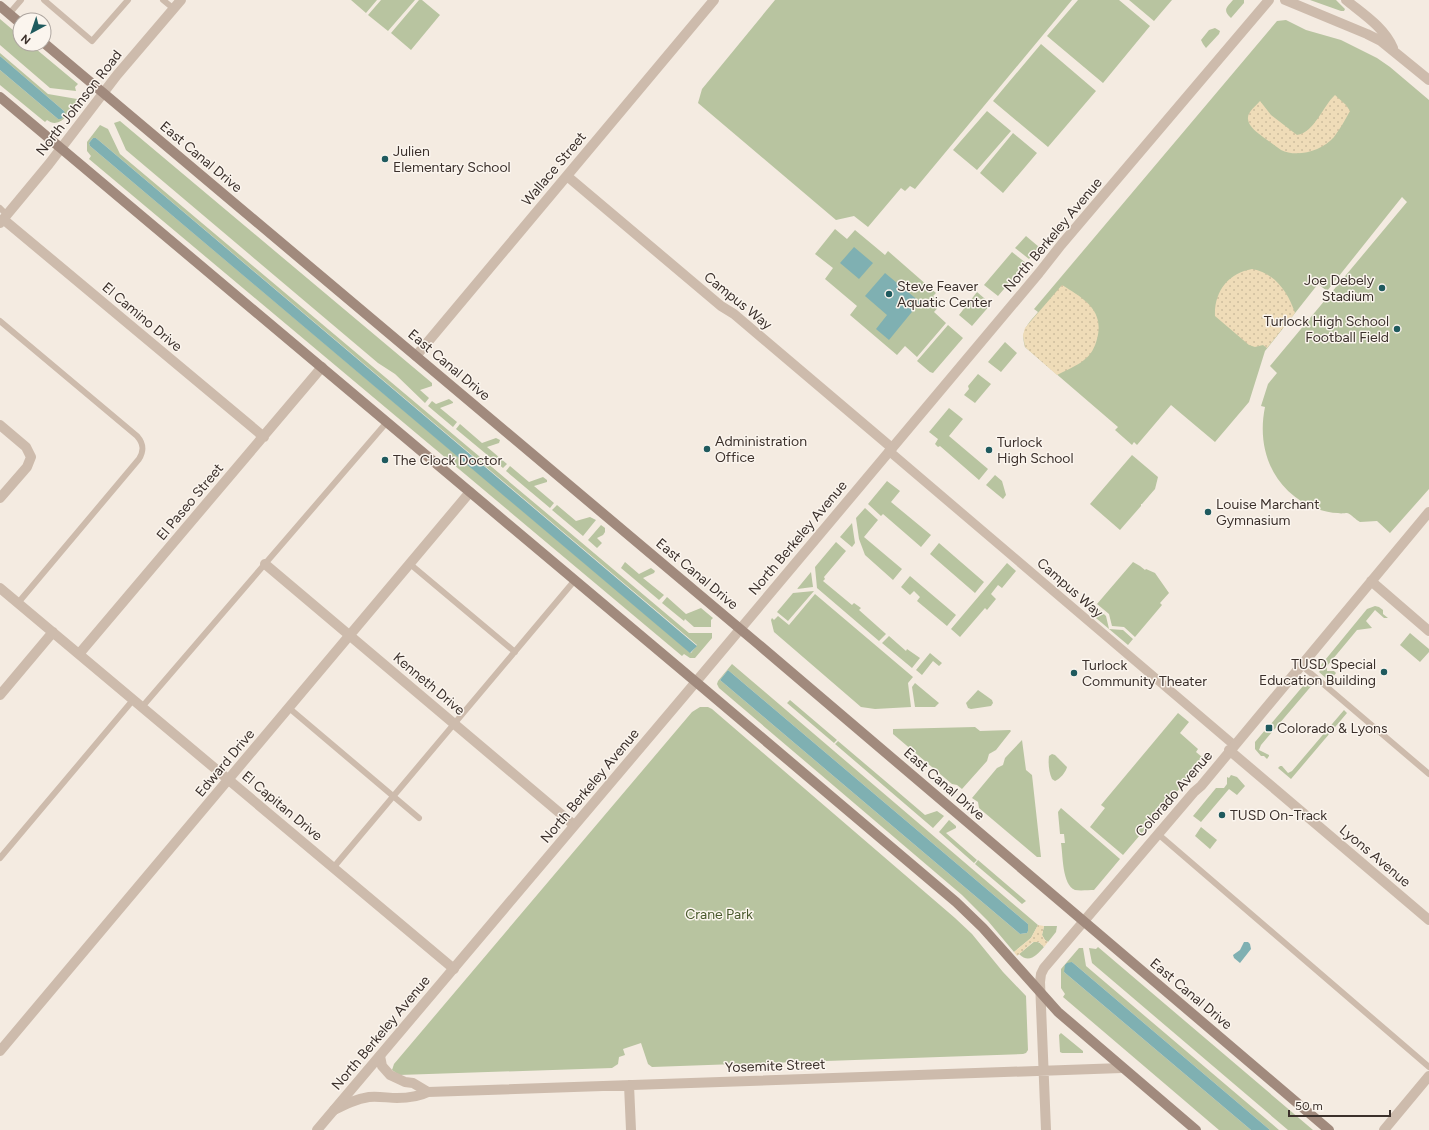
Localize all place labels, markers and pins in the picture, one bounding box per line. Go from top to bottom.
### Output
place label: Julien Elementary School [393,143,511,176]
marker: Julien Elementary School [380,154,390,164]
place label: Joe Debely Stadium [1304,272,1375,305]
place label: Steve Feaver Aquatic Center [897,278,992,311]
marker: Joe Debely Stadium [1377,283,1387,293]
marker: Steve Feaver Aquatic Center [884,289,894,299]
place label: Turlock High School Football Field [1264,313,1389,346]
marker: Turlock High School Football Field [1392,324,1402,334]
place label: Administration Office [715,433,807,466]
place label: Turlock High School [997,434,1074,467]
marker: Administration Office [702,444,712,454]
marker: Turlock High School [984,445,994,455]
place label: The Clock Doctor [393,452,502,469]
marker: The Clock Doctor [380,455,390,465]
place label: Louise Marchant Gymnasium [1216,496,1319,529]
marker: Louise Marchant Gymnasium [1203,507,1213,517]
place label: TUSD Special Education Building [1259,656,1376,689]
place label: Turlock Community Theater [1082,657,1207,690]
marker: TUSD Special Education Building [1379,667,1389,677]
marker: Turlock Community Theater [1069,668,1079,678]
place label: Colorado & Lyons [1277,720,1387,737]
marker: Colorado & Lyons [1264,723,1274,733]
place label: TUSD On-Track [1230,807,1327,824]
marker: TUSD On-Track [1217,810,1227,820]

